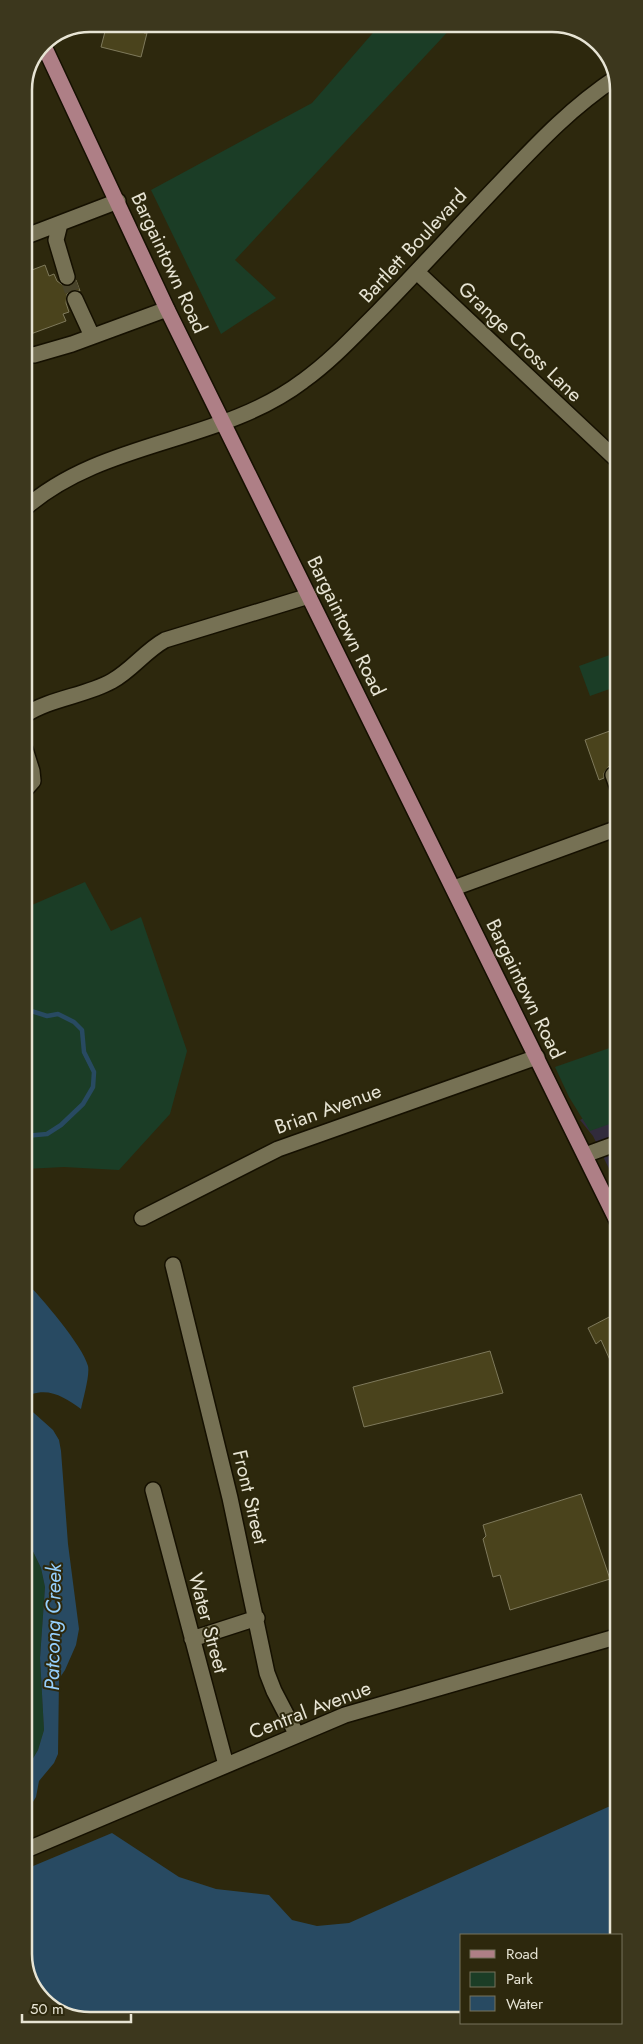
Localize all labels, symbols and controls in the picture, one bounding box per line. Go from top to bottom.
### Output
street label: Bartlett Boulevard [352,182,474,310]
street label: Bargaintown Road [124,188,214,338]
street label: Grange Cross Lane [451,275,589,409]
street label: Bargaintown Road [299,551,393,701]
street label: Bargaintown Road [478,914,572,1064]
street label: Brian Avenue [271,1076,385,1142]
street label: Front Street [225,1447,275,1547]
water label: Patcong Creek [37,1562,69,1691]
street label: Water Street [181,1569,235,1677]
street label: Central Avenue [245,1673,375,1747]
legend [460,1934,623,2024]
text: Road [506,1943,538,1965]
text: Park [506,1968,533,1990]
scale bar [22,1992,131,2024]
text: Water [506,1993,544,2015]
text: 50 m [30,1998,64,2020]

